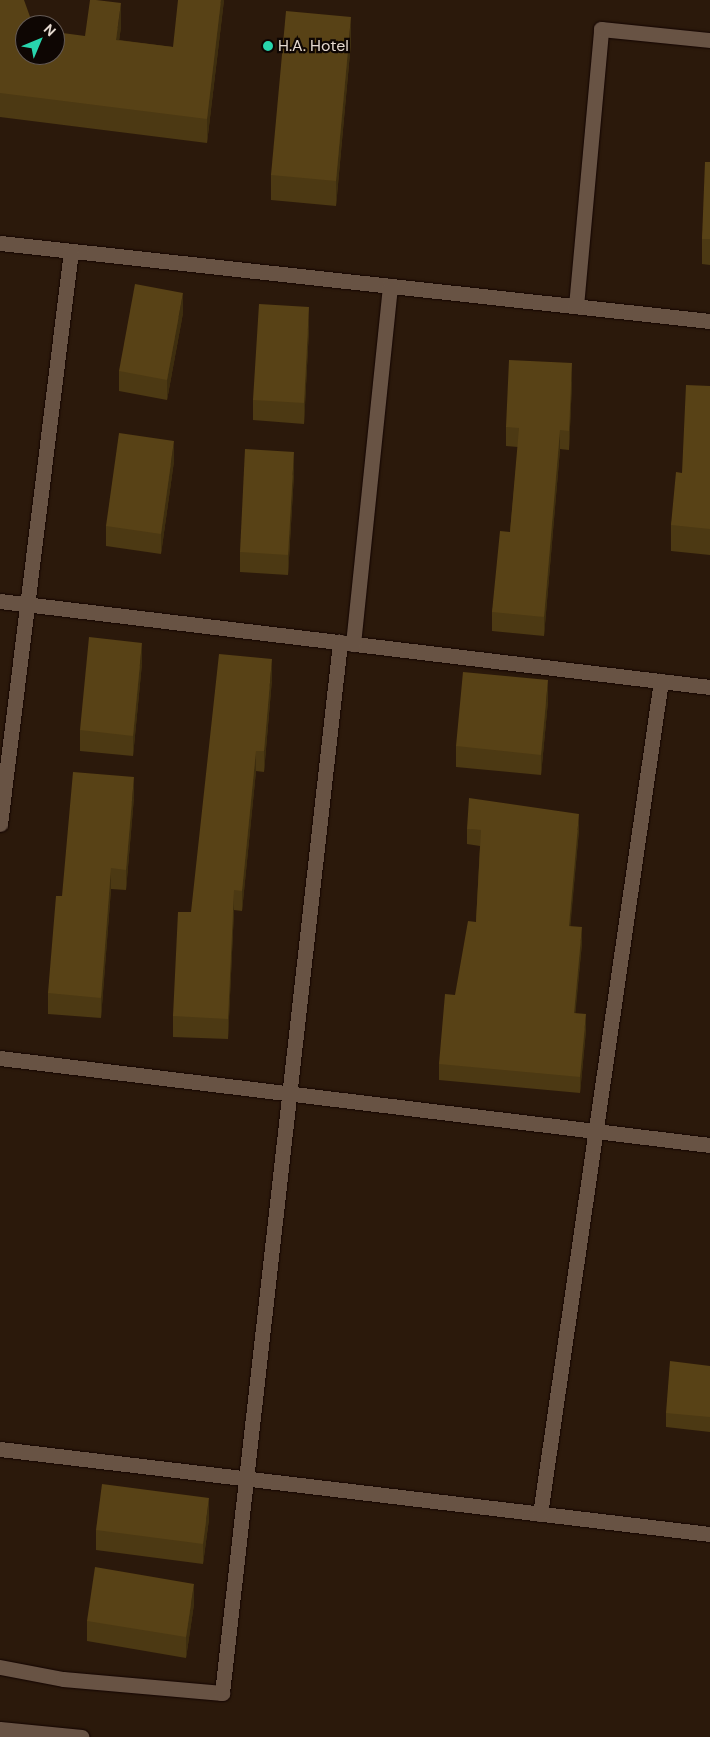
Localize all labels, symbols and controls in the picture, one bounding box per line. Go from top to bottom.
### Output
north arrow [15,15,65,65]
text: N [40,20,60,40]
place label: H.A. Hotel [278,36,349,56]
marker: H.A. Hotel [262,40,274,52]

